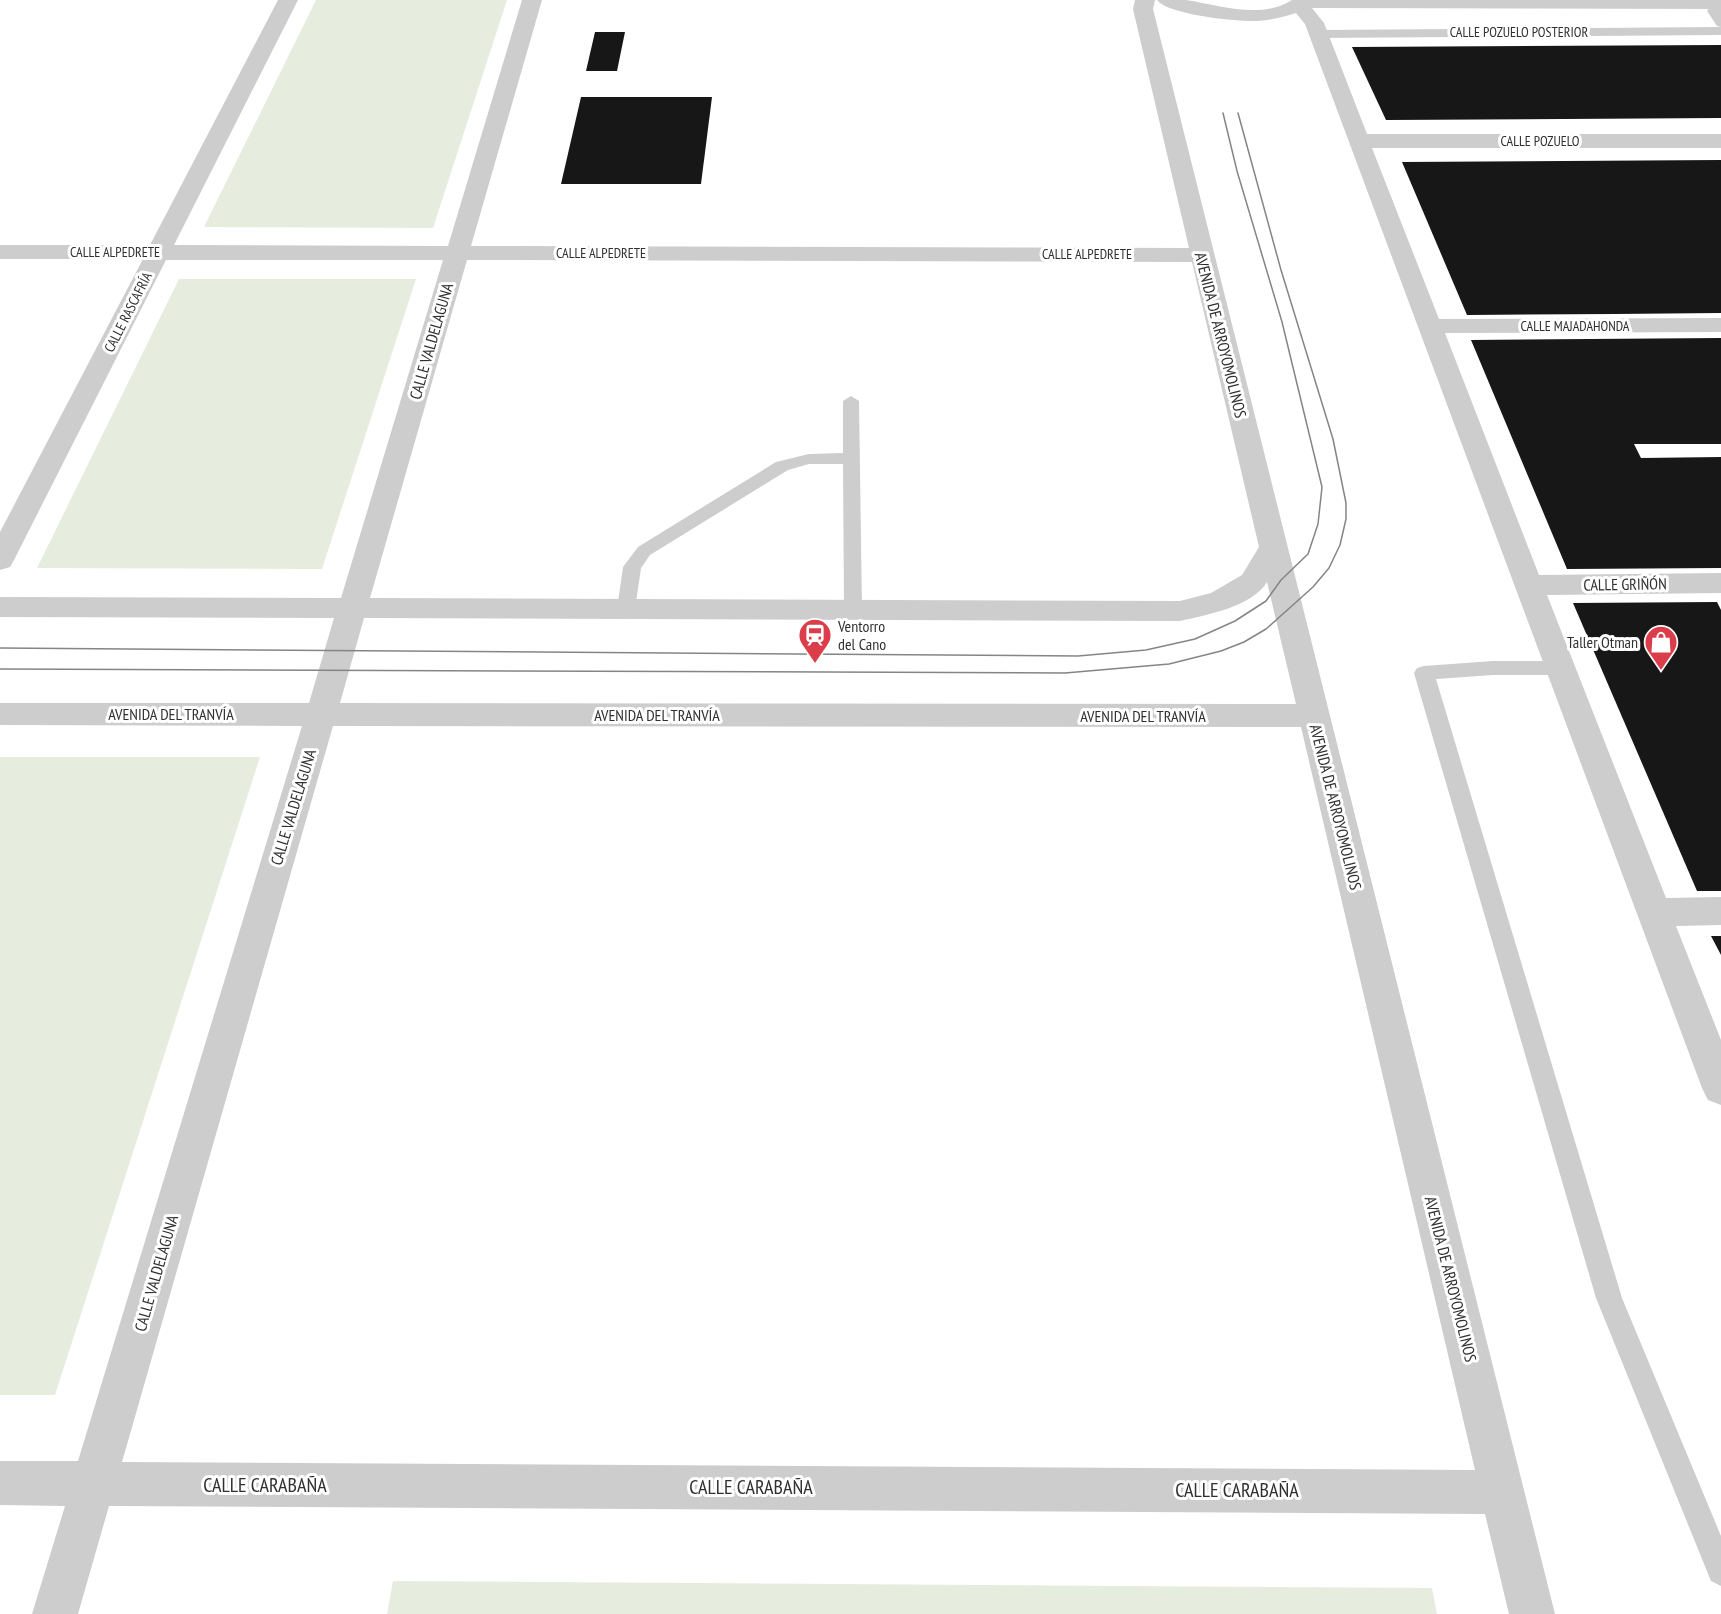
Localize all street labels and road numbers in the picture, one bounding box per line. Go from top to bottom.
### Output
street label: CALLE POZUELO POSTERIOR [1450,23,1588,41]
street label: CALLE POZUELO [1501,132,1580,150]
street label: CALLE ALPEDRETE [70,243,160,261]
street label: CALLE ALPEDRETE [556,244,646,262]
street label: CALLE ALPEDRETE [1042,245,1132,263]
street label: AVENIDA DE ARROYOMOLINOS [1191,250,1251,420]
street label: CALLE RASCAFRÍA [100,269,156,355]
street label: CALLE VALDELAGUNA [405,280,457,402]
street label: CALLE MAJADAHONDA [1521,317,1630,335]
street label: CALLE GRIÑÓN [1583,573,1667,595]
street label: AVENIDA DEL TRANVÍA [108,704,234,724]
street label: AVENIDA DEL TRANVÍA [594,705,720,725]
street label: AVENIDA DEL TRANVÍA [1080,706,1206,726]
street label: AVENIDA DE ARROYOMOLINOS [1306,722,1366,892]
street label: CALLE VALDELAGUNA [266,746,320,867]
street label: AVENIDA DE ARROYOMOLINOS [1421,1194,1481,1364]
street label: CALLE VALDELAGUNA [130,1212,182,1334]
street label: CALLE CARABAÑA [203,1472,327,1498]
street label: CALLE CARABAÑA [689,1474,813,1500]
street label: CALLE CARABAÑA [1175,1477,1299,1503]

